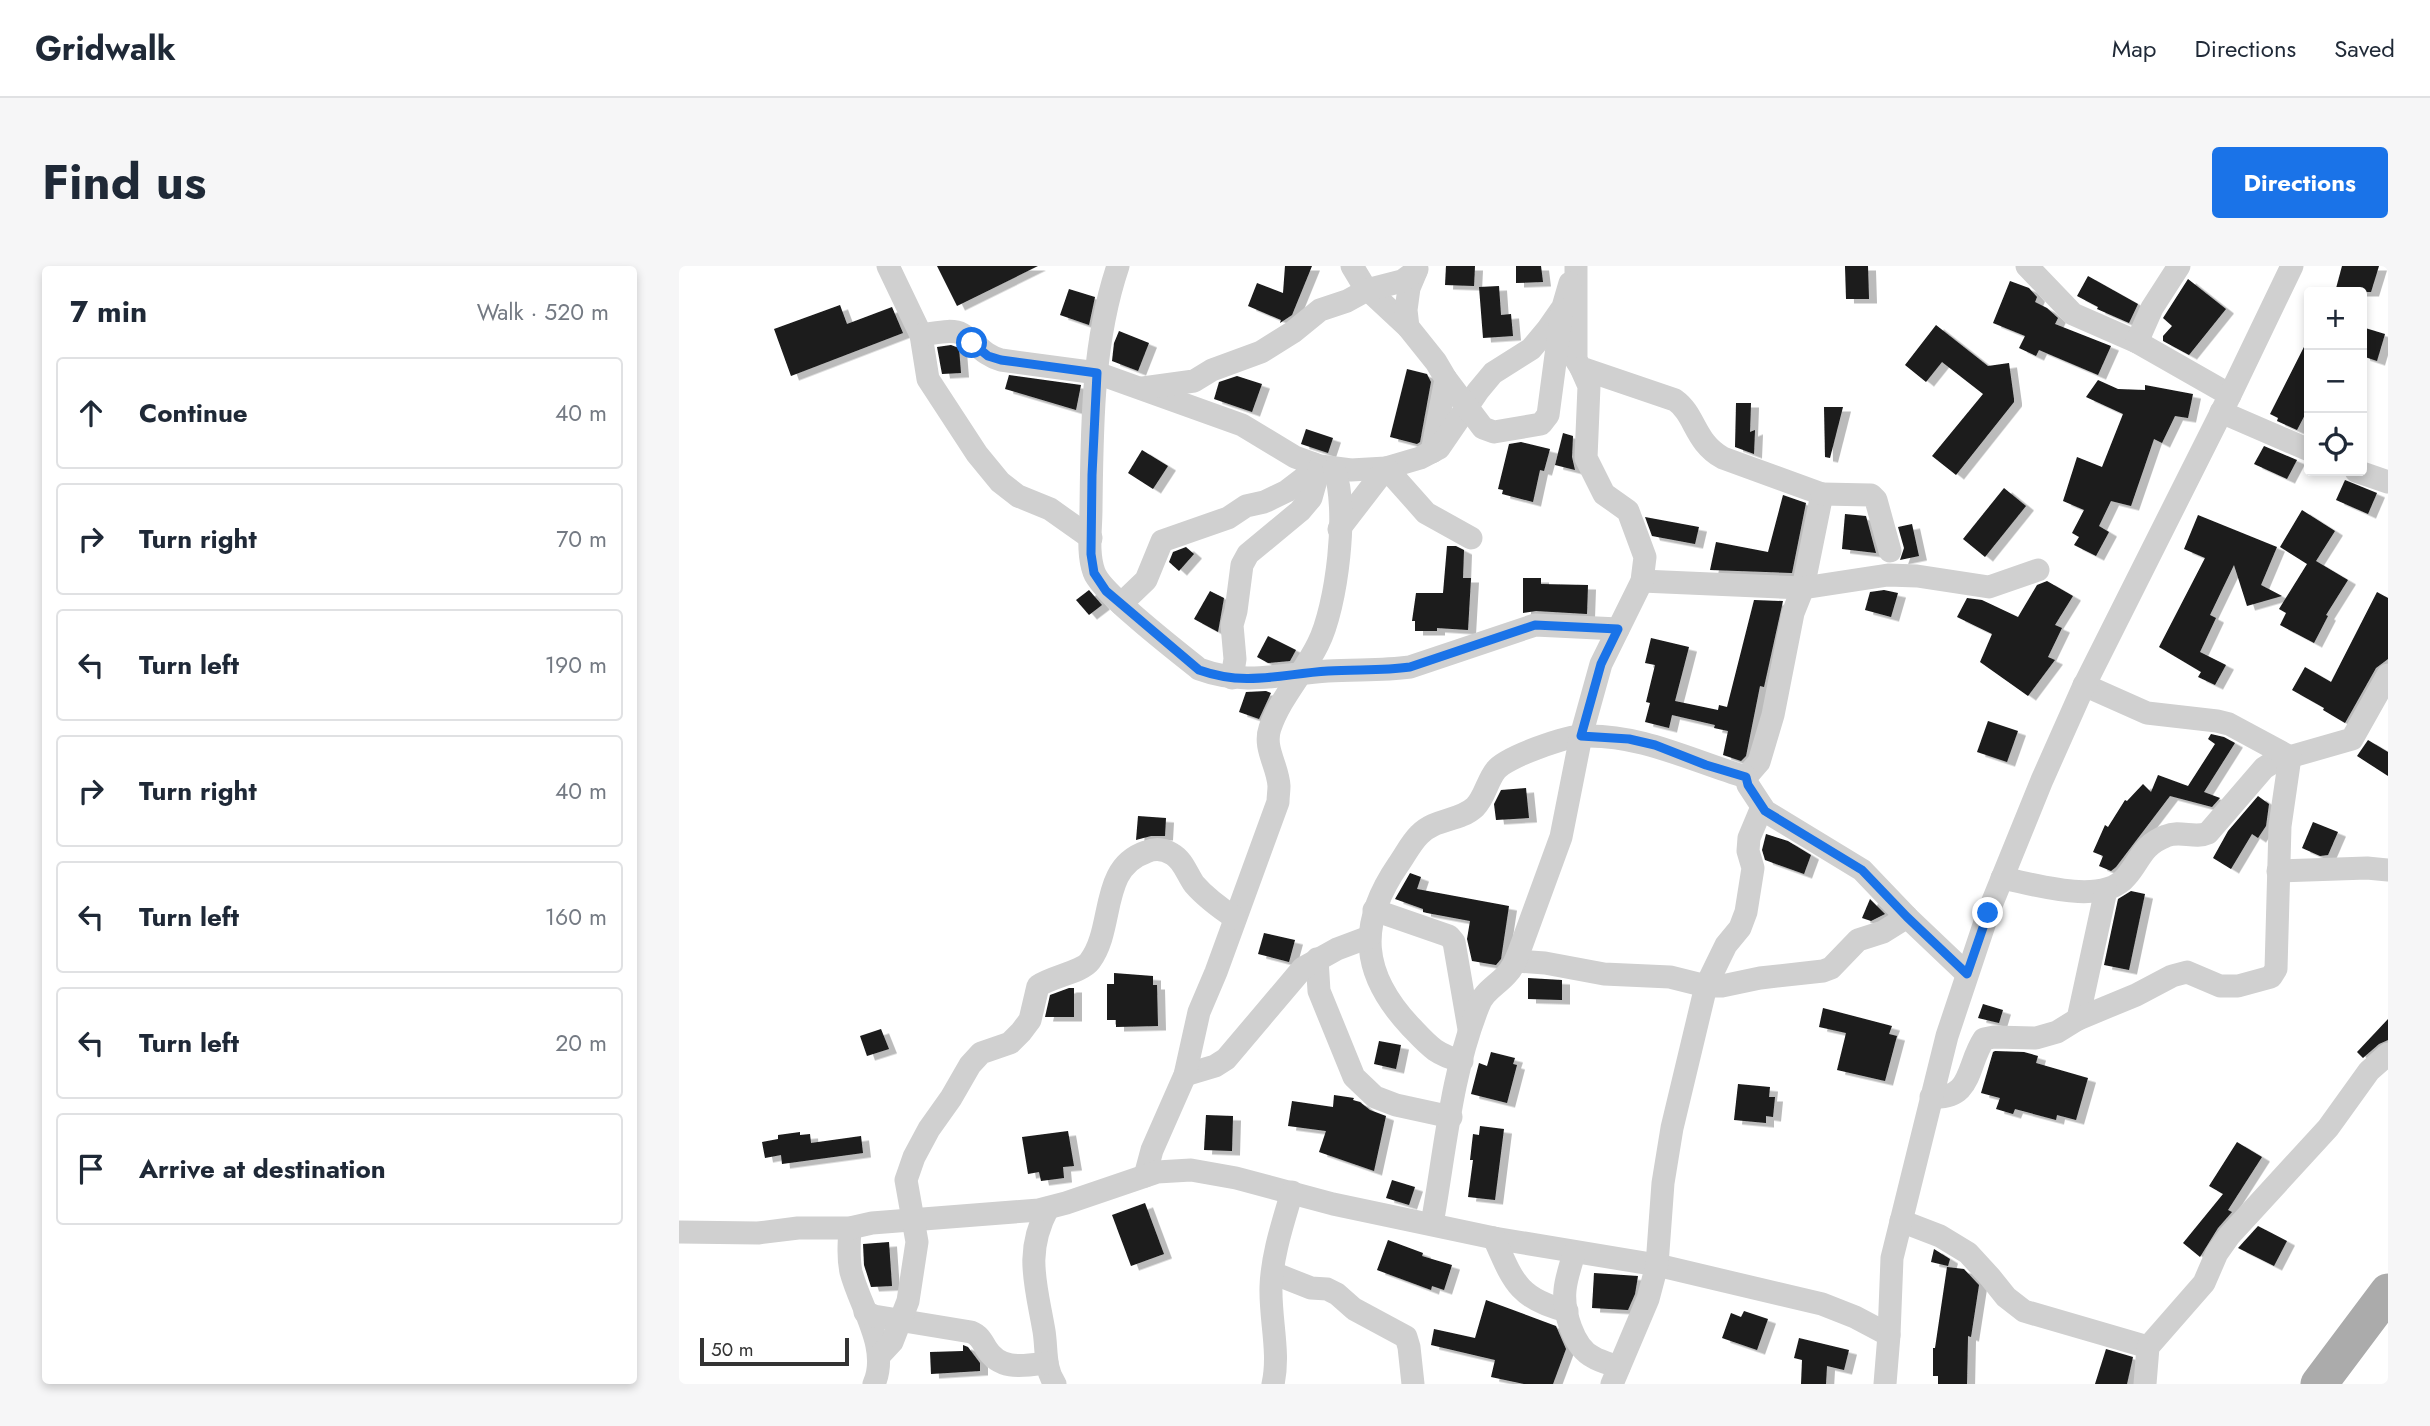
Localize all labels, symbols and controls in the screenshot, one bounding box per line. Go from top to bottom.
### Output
text: Gridwalk [35,25,176,72]
text: Map [2112,31,2157,66]
text: Directions [2195,31,2296,66]
text: Saved [2334,31,2395,66]
text: Find us [42,147,206,217]
button: Directions [2212,147,2388,218]
map controls [2304,287,2367,476]
button: + [2304,287,2367,350]
text: 7 min [70,290,147,333]
text: Walk · 520 m [477,295,609,329]
route start [956,327,987,358]
button: − [2304,350,2367,413]
icon: ahead [72,394,110,432]
text: Continue [139,394,248,432]
text: 40 m [555,396,607,430]
button: locate [2304,413,2367,476]
icon: right [72,520,110,558]
text: Turn right [139,520,257,558]
text: 70 m [556,522,607,556]
icon: left [72,646,110,684]
text: Turn left [139,646,239,684]
text: 190 m [545,648,607,682]
icon: right [72,772,110,810]
text: Turn right [139,772,257,810]
text: 40 m [555,774,607,808]
route end [1972,897,2003,928]
icon: left [72,898,110,936]
text: Turn left [139,898,239,936]
text: 160 m [545,900,607,934]
icon: left [72,1024,110,1062]
text: Turn left [139,1024,239,1062]
text: 20 m [555,1026,607,1060]
icon: arrive [72,1150,110,1188]
text: Arrive at destination [139,1150,386,1188]
scale bar [700,1335,849,1367]
text: 50 m [711,1336,754,1363]

